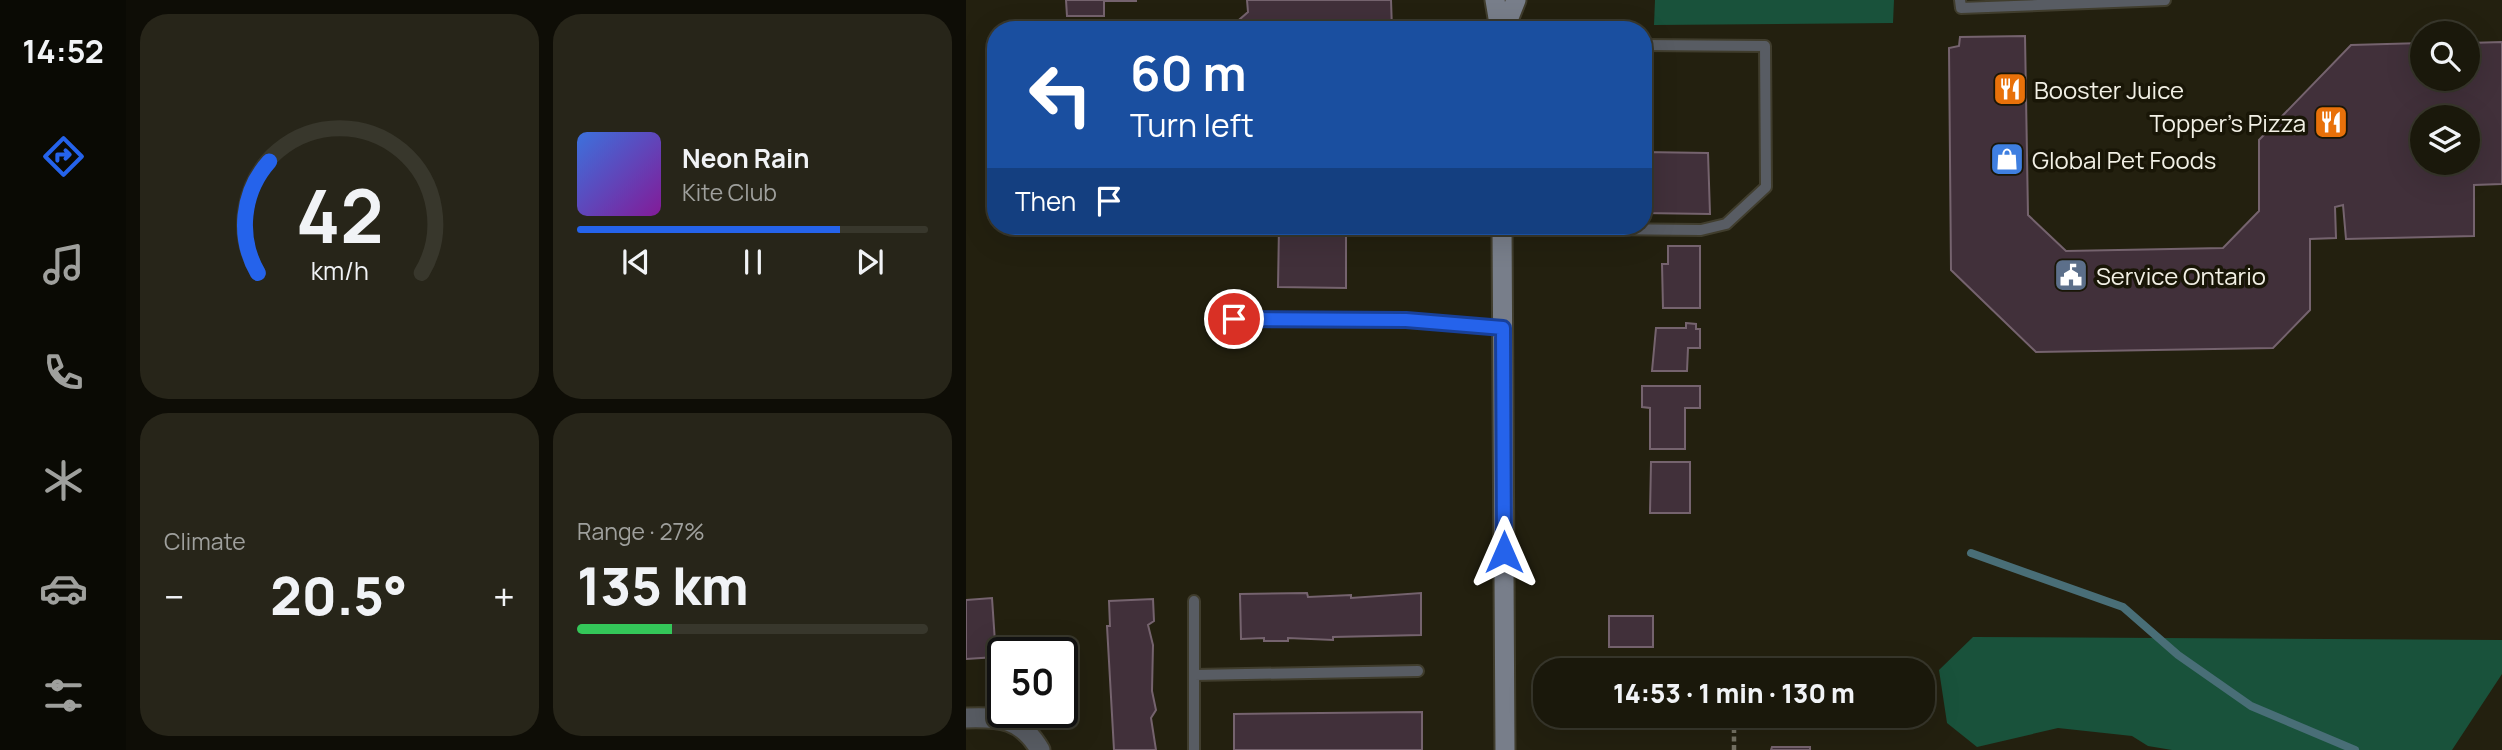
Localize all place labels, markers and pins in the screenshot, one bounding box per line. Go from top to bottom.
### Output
restaurant icon: Booster Juice [1991,70,2029,108]
place label: Booster Juice [2034,73,2184,106]
restaurant icon: Topper's Pizza [2312,103,2350,141]
place label: Topper's Pizza [2149,106,2306,139]
shop icon: Global Pet Foods [1988,140,2026,178]
place label: Global Pet Foods [2032,143,2216,176]
public building icon: Service Ontario [2052,256,2090,294]
place label: Service Ontario [2096,259,2266,292]
pin [1204,289,1264,349]

